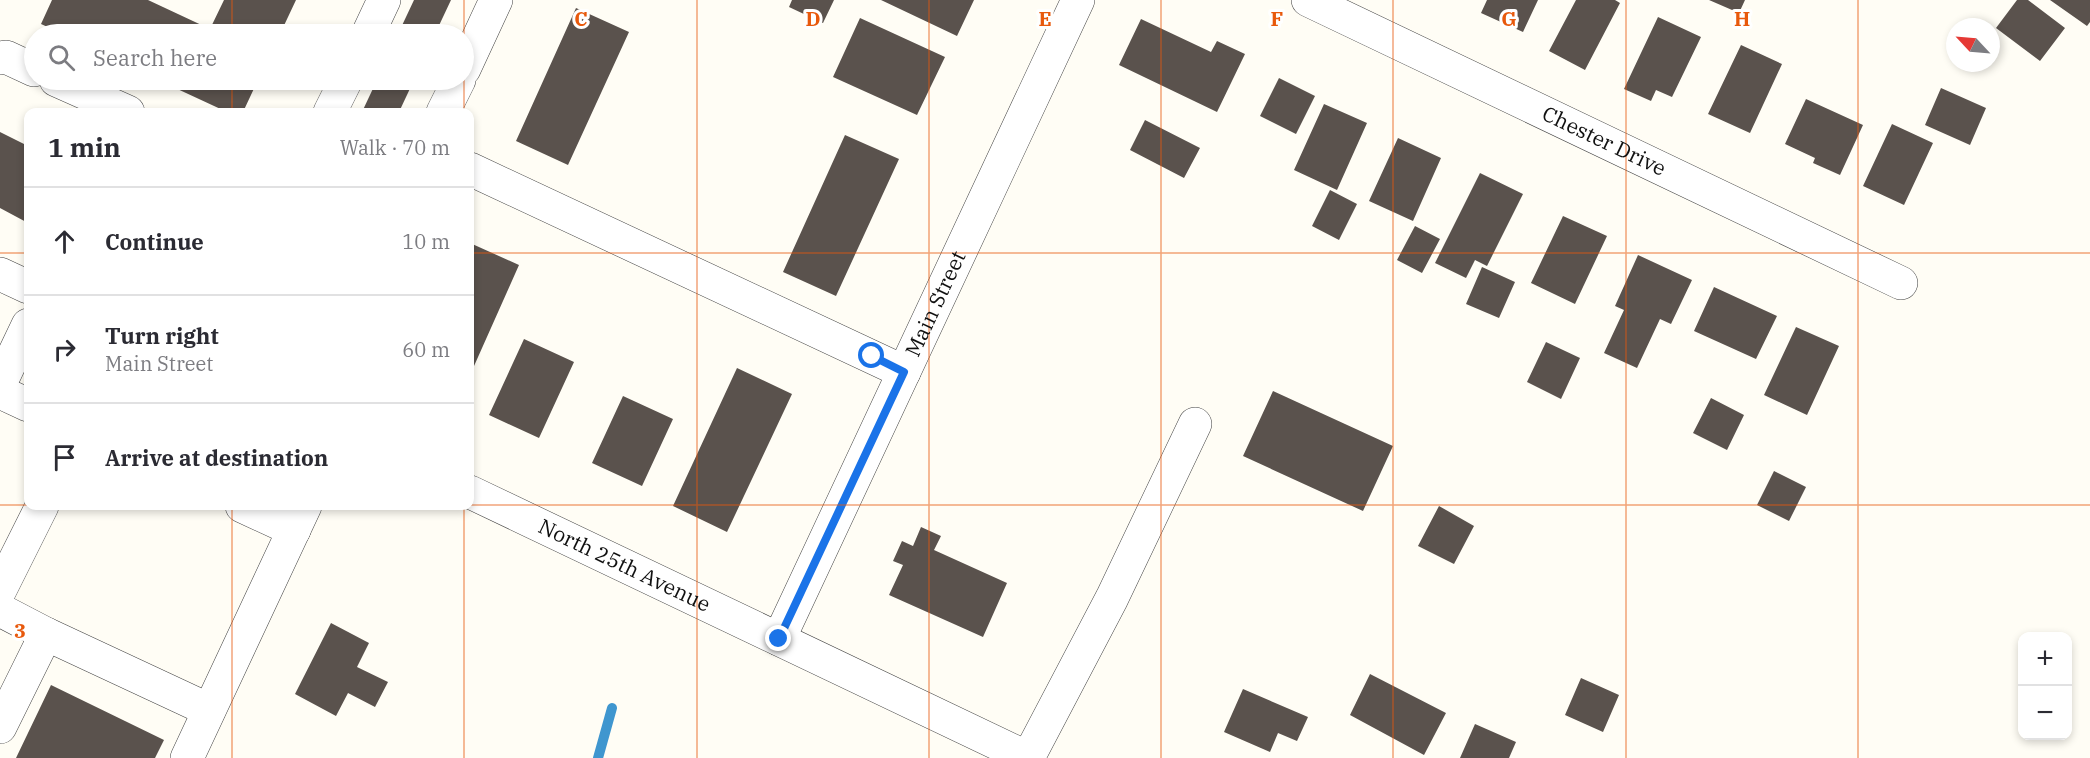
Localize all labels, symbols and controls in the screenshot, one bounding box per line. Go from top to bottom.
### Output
text: C [574,5,588,32]
text: D [805,5,821,32]
text: E [1038,5,1052,32]
text: F [1271,5,1283,32]
text: G [1501,5,1517,32]
text: H [1734,5,1750,32]
north arrow [1946,18,2000,72]
search box [24,24,474,90]
icon: search [45,41,78,74]
text: Search here [93,43,217,72]
street label: Chester Drive [1538,99,1671,182]
text: 1 min [48,130,121,164]
text: Walk · 70 m [340,134,450,161]
icon: ahead [48,225,81,258]
text: Continue [105,227,204,256]
text: 10 m [402,228,450,255]
street label: Main Street [898,246,972,361]
text: Turn right [105,321,219,350]
icon: right [48,333,81,366]
text: 60 m [402,336,450,363]
route start [858,342,884,368]
text: Main Street [105,350,213,377]
icon: arrive [48,441,81,474]
text: Arrive at destination [105,443,328,472]
street label: North 25th Avenue [534,512,715,618]
text: 3 [14,617,26,644]
route end [765,625,791,651]
map controls [2018,632,2072,740]
button: + [2018,632,2072,686]
button: − [2018,686,2072,740]

